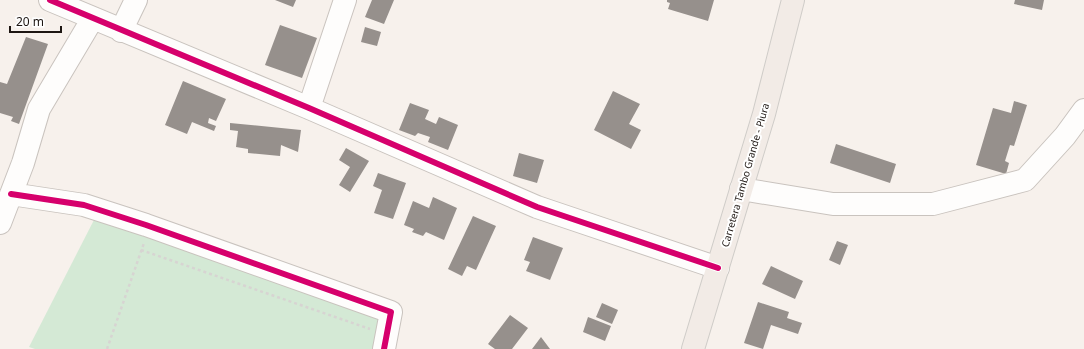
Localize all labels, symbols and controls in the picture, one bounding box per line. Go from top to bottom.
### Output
scale bar [10,8,61,34]
text: 20 m [16,13,44,30]
street label: Carretera Tambo Grande - Piura [718,101,772,249]

